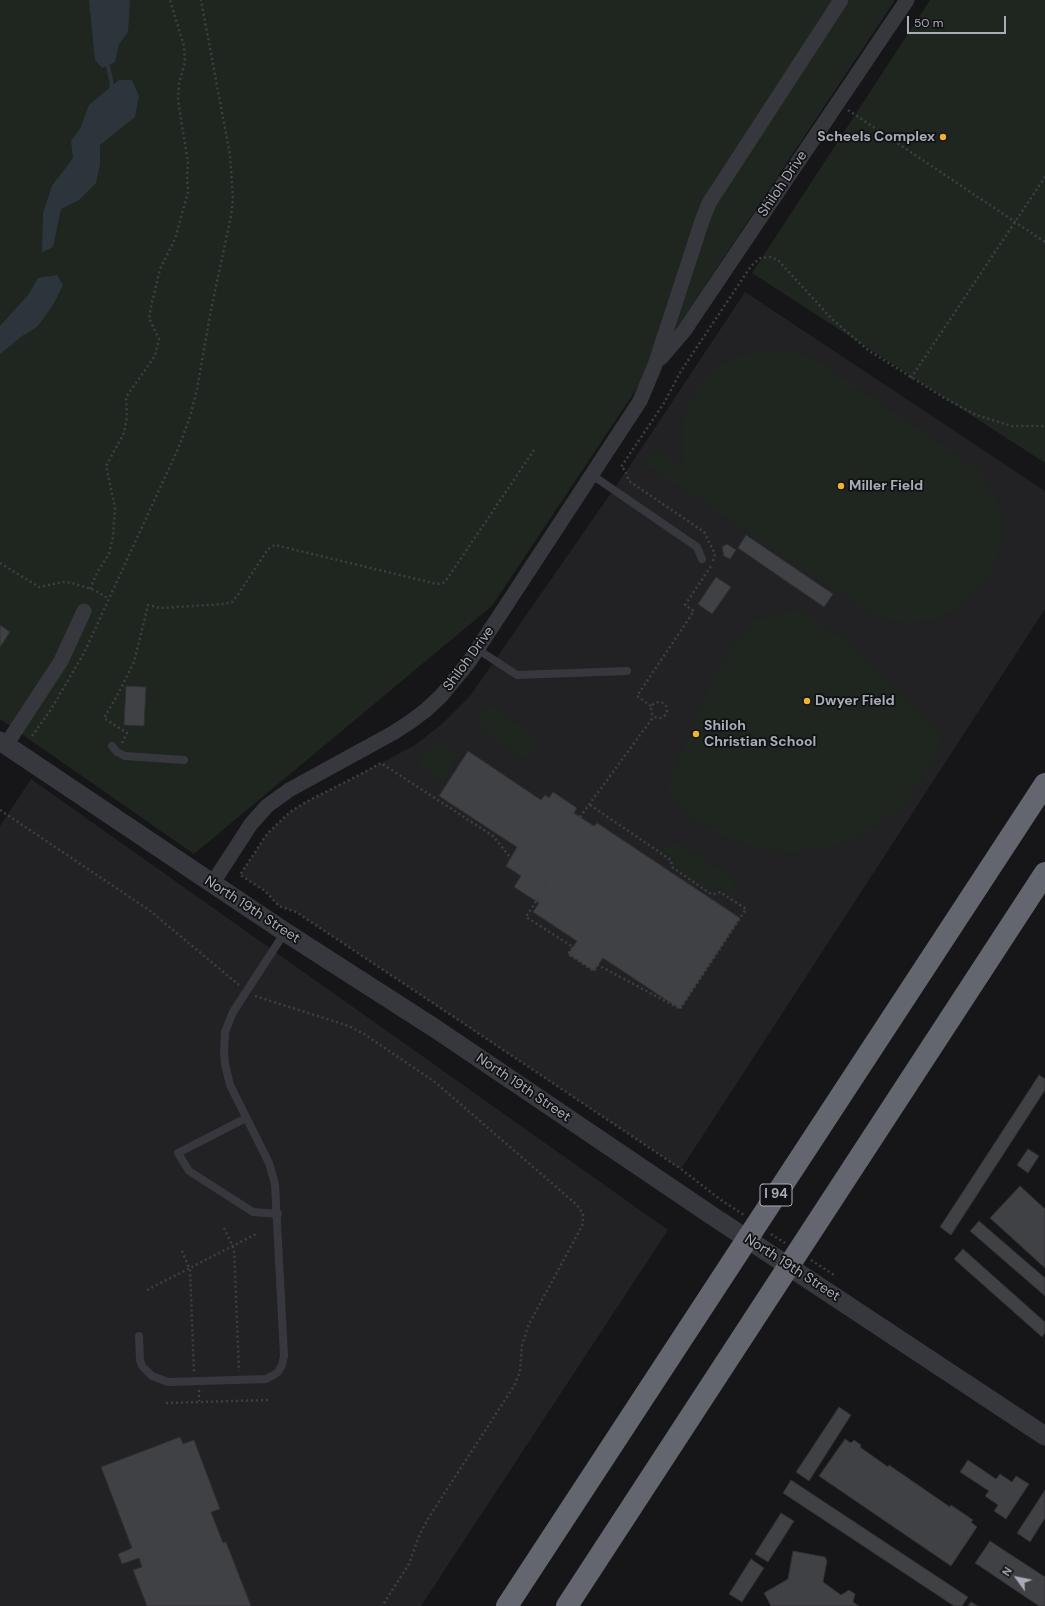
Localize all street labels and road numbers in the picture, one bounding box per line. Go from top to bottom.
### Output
street label: Shiloh Drive [755,148,811,220]
street label: Shiloh Drive [440,623,498,695]
street label: North 19th Street [201,873,303,947]
street label: North 19th Street [472,1050,574,1126]
road number: I 94 [760,1184,792,1206]
street label: North 19th Street [741,1231,843,1305]

